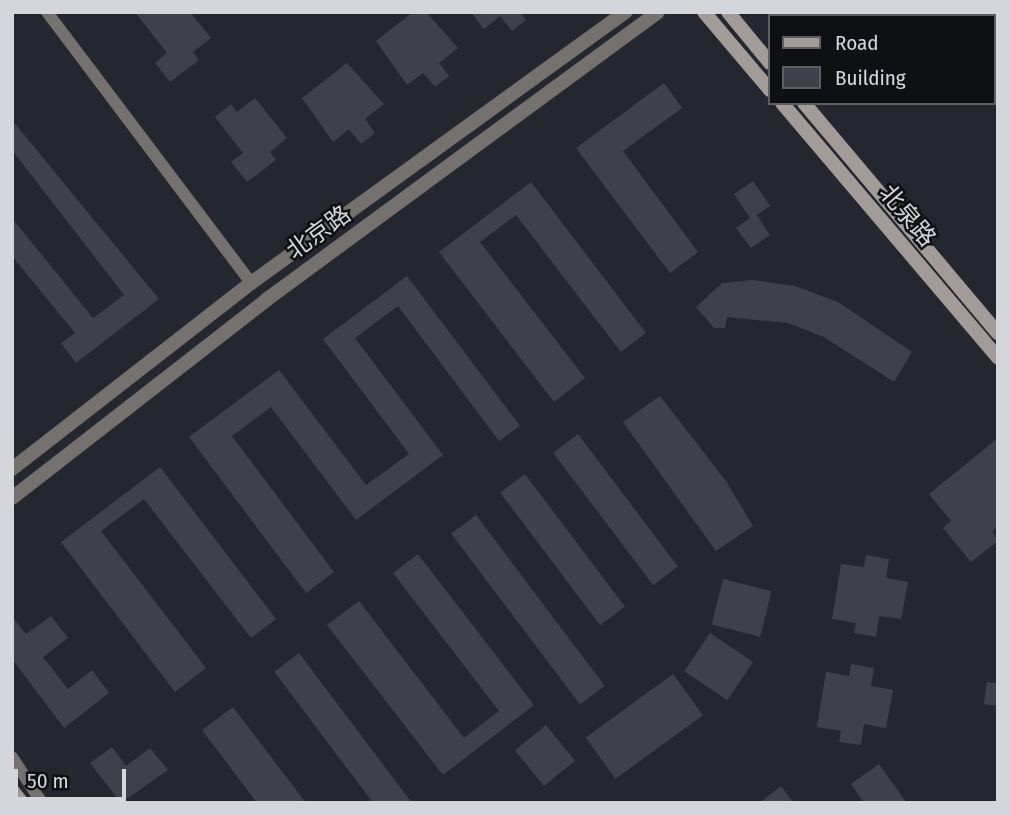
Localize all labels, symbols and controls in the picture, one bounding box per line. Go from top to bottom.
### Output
legend [768,14,996,105]
text: Road [835,30,879,56]
text: Building [835,65,906,91]
street label: 北泉路 [873,179,941,253]
street label: 北京路 [281,200,357,266]
scale bar [18,756,130,800]
text: 50 m [27,768,69,794]

